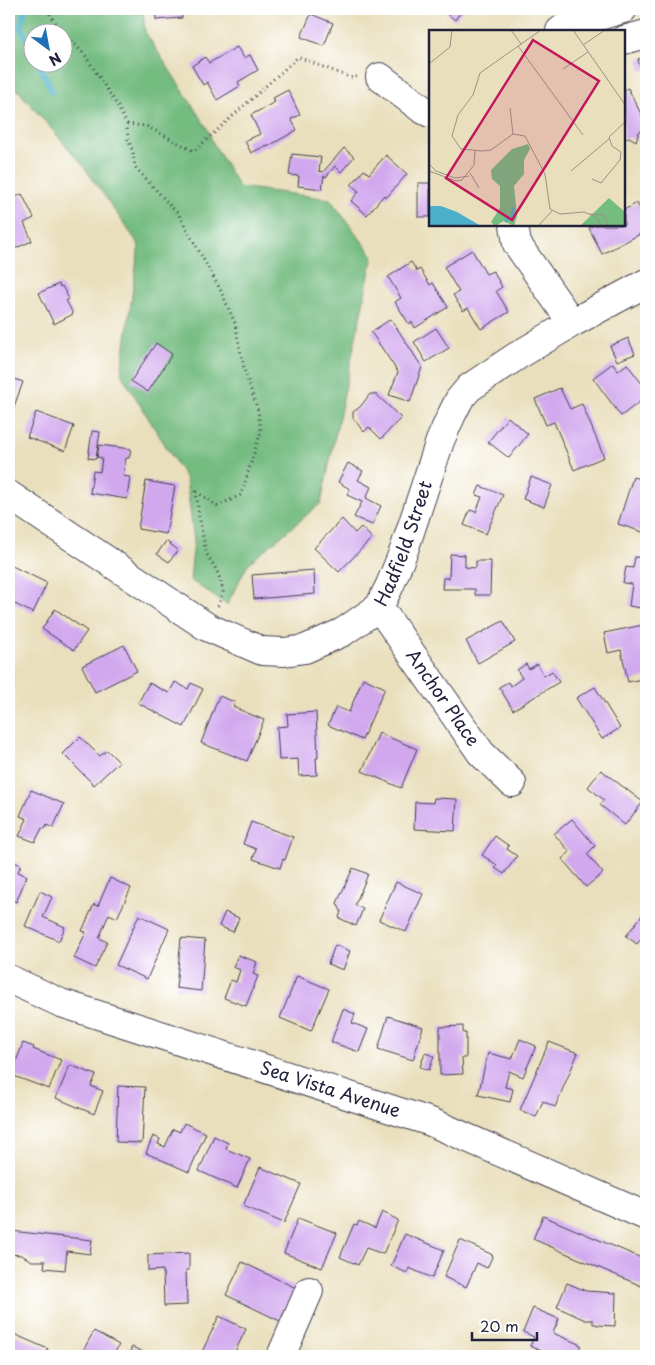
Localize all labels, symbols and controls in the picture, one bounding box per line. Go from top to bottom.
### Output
north arrow [22,22,72,72]
inset map [429,30,625,226]
text: N [45,48,65,71]
street label: Hadfield Street [367,477,438,610]
street label: Anchor Place [400,643,487,751]
street label: Sea Vista Avenue [257,1053,404,1123]
scale bar [472,1310,538,1342]
text: 20 m [480,1314,519,1337]

